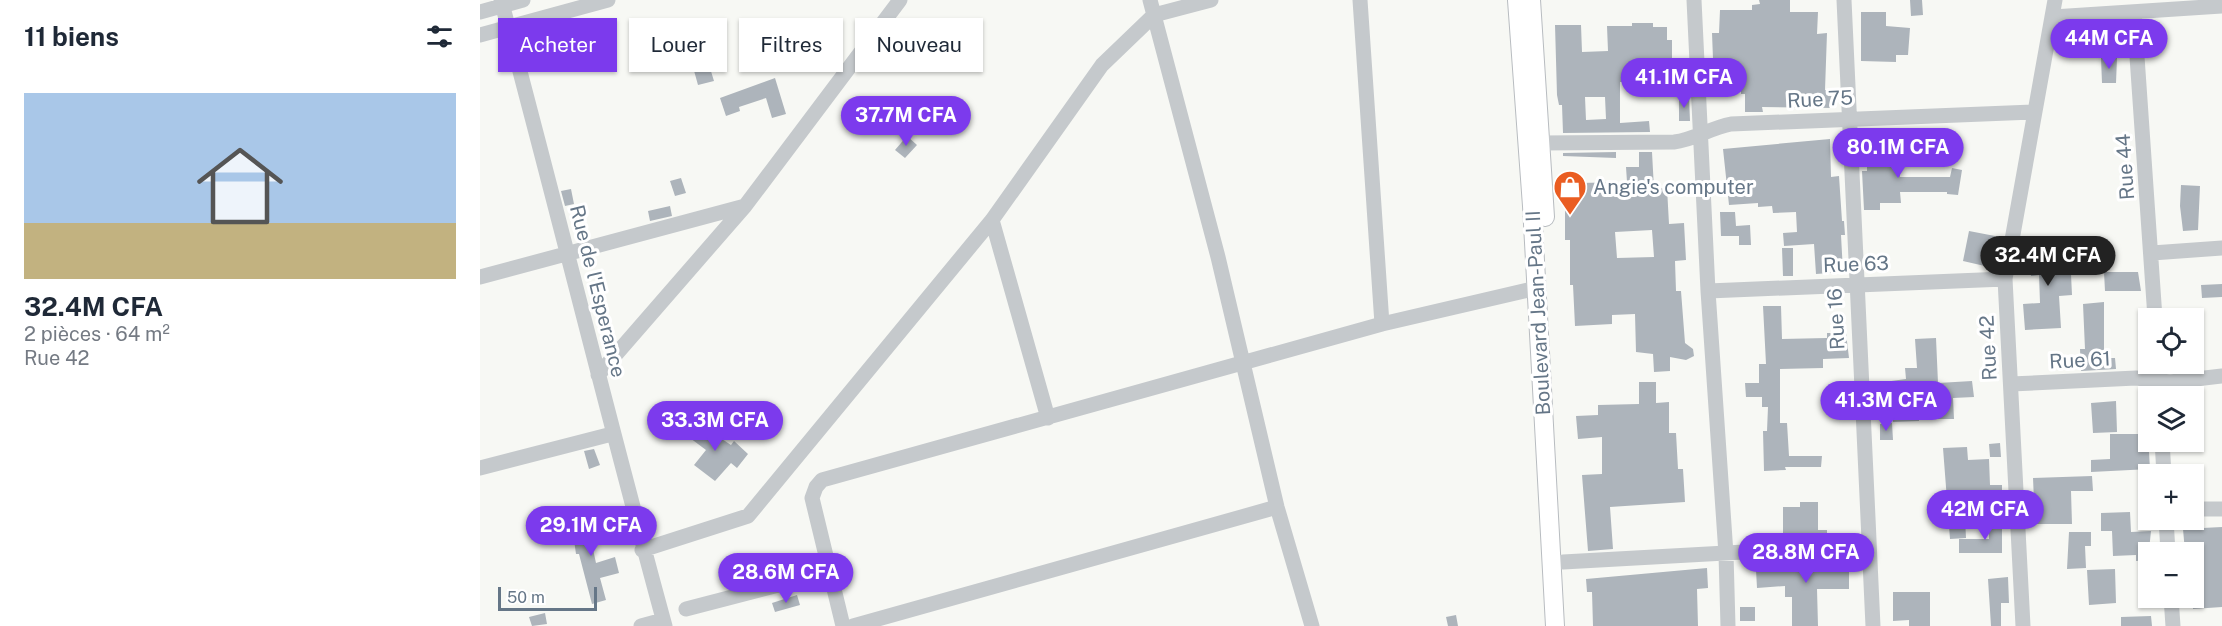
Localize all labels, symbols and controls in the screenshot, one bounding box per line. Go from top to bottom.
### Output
chip: Acheter [498,18,617,72]
chip: Louer [629,18,727,72]
chip: Filtres [739,18,843,72]
chip: Nouveau [855,18,983,72]
pin: 44M CFA [2054,19,2164,70]
icon: filters [423,20,456,53]
text: 11 biens [24,21,119,52]
text: 44M CFA [2065,26,2153,50]
pin: 41.1M CFA [1615,58,1753,109]
text: 41.1M CFA [1635,65,1733,89]
street label: Rue 75 [1786,85,1854,113]
pin: 37.7M CFA [837,96,975,147]
text: 37.7M CFA [855,103,957,127]
pin: 80.1M CFA [1829,128,1967,179]
icon: home [186,132,294,240]
street label: Rue 44 [2111,133,2139,201]
text: 80.1M CFA [1847,135,1949,159]
shop icon: Angie's computer [1552,169,1588,216]
place label: Angie's computer [1593,175,1754,199]
street label: Rue de l'Esperance [565,202,631,380]
street label: Boulevard Jean-Paul II [1521,210,1555,416]
pin: 32.4M CFA [1979,236,2117,287]
text: 32.4M CFA [1994,243,2102,267]
street label: Rue 63 [1823,251,1889,277]
street label: Rue 16 [1822,288,1850,350]
text: 32.4M CFA [24,291,163,322]
map controls [2138,308,2204,608]
button: locate [2138,308,2204,374]
street label: Rue 42 [1974,315,2002,381]
text: 2 pièces · 64 m² [24,322,170,346]
text: Rue 42 [24,346,90,370]
street label: Rue 61 [2049,346,2111,374]
pin: 41.3M CFA [1817,381,1955,432]
button: layers [2138,386,2204,452]
text: 41.3M CFA [1834,388,1938,412]
pin: 33.3M CFA [646,401,784,452]
text: 33.3M CFA [661,408,769,432]
button: + [2138,464,2204,530]
pin: 42M CFA [1930,490,2040,541]
text: 42M CFA [1941,497,2029,521]
pin: 29.1M CFA [522,506,660,557]
text: 29.1M CFA [540,513,642,537]
pin: 28.8M CFA [1737,533,1875,584]
text: 28.8M CFA [1752,540,1860,564]
button: − [2138,542,2204,608]
pin: 28.6M CFA [717,553,855,604]
text: 28.6M CFA [732,560,840,584]
scale bar [498,584,597,612]
text: 50 m [507,588,545,607]

